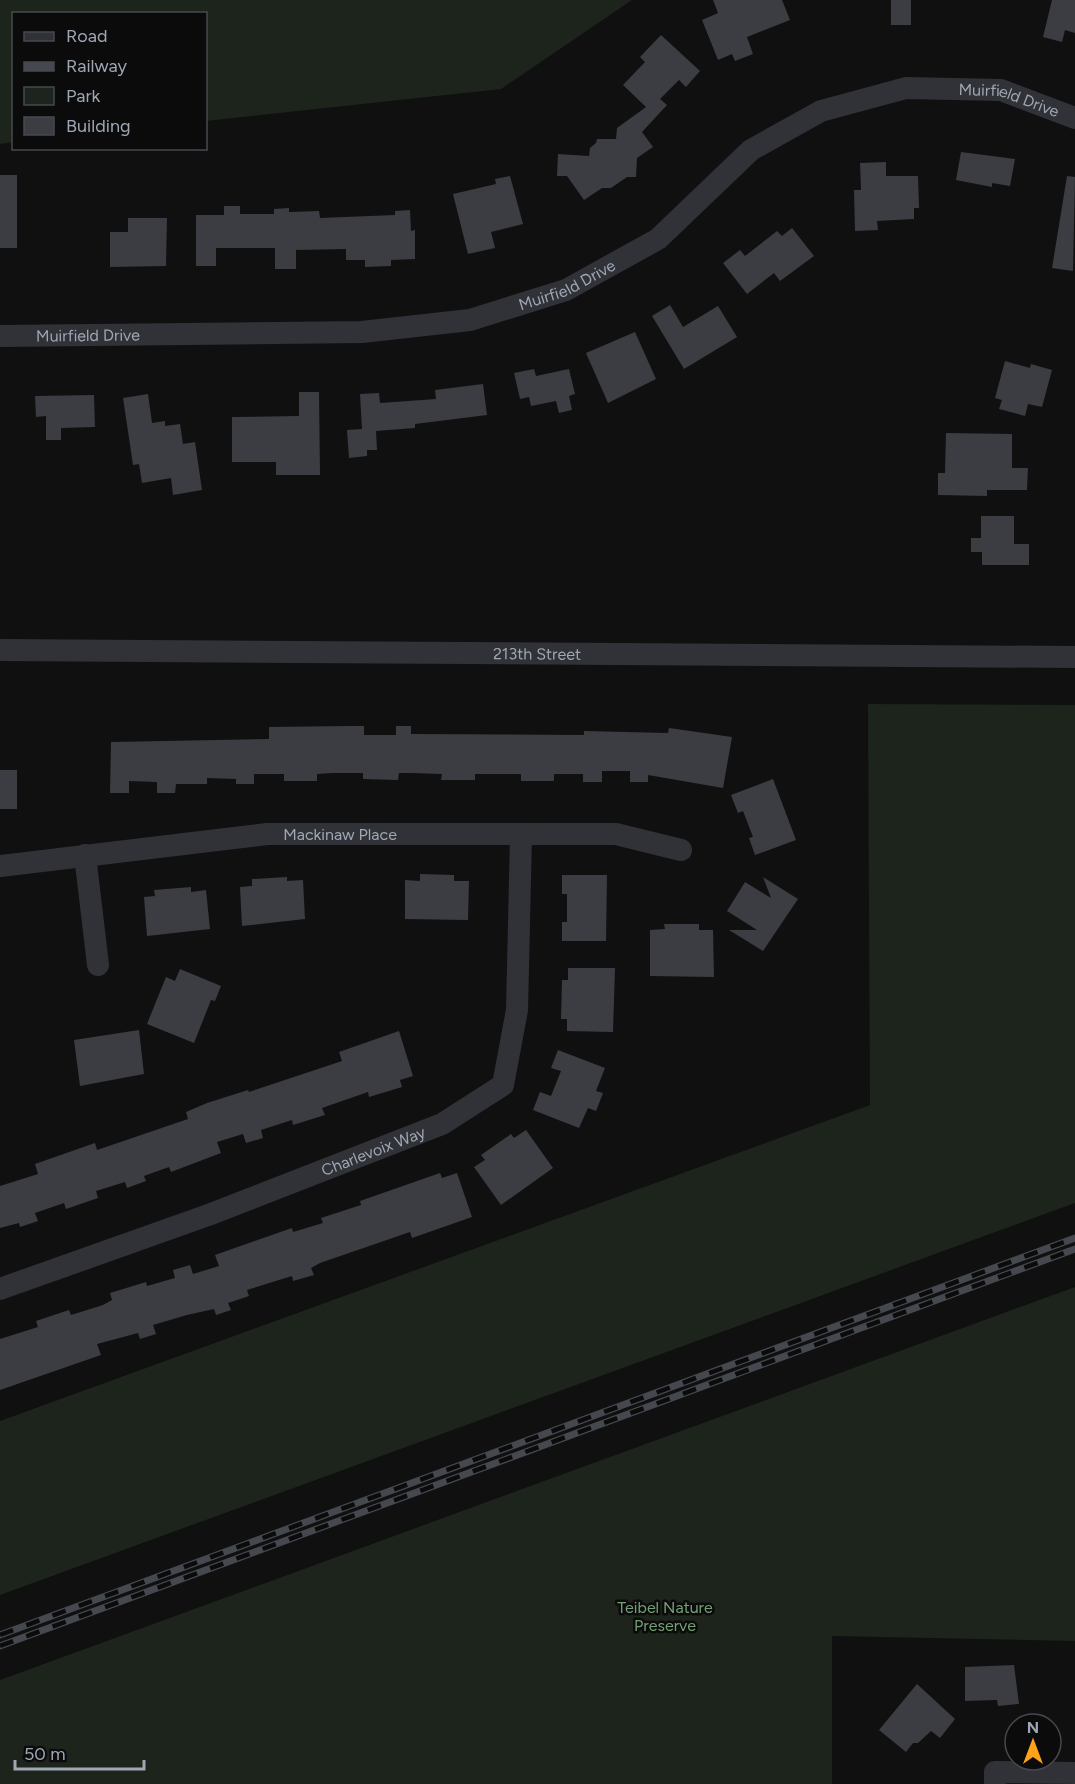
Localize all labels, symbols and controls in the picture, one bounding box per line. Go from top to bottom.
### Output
legend [12,12,207,150]
text: Road [66,25,107,47]
text: Railway [66,55,128,77]
street label: Muirfield Drive [958,80,1062,121]
text: Park [66,85,101,107]
text: Building [66,115,131,137]
street label: Muirfield Drive [516,255,619,314]
street label: Muirfield Drive [36,325,140,346]
street label: 213th Street [493,644,581,664]
street label: Mackinaw Place [283,825,397,844]
street label: Charlevoix Way [319,1122,429,1180]
park label: Teibel Nature Preserve [617,1598,713,1635]
north arrow [1003,1712,1063,1772]
text: N [1027,1718,1039,1737]
scale bar [15,1733,144,1771]
text: 50 m [24,1743,66,1765]

